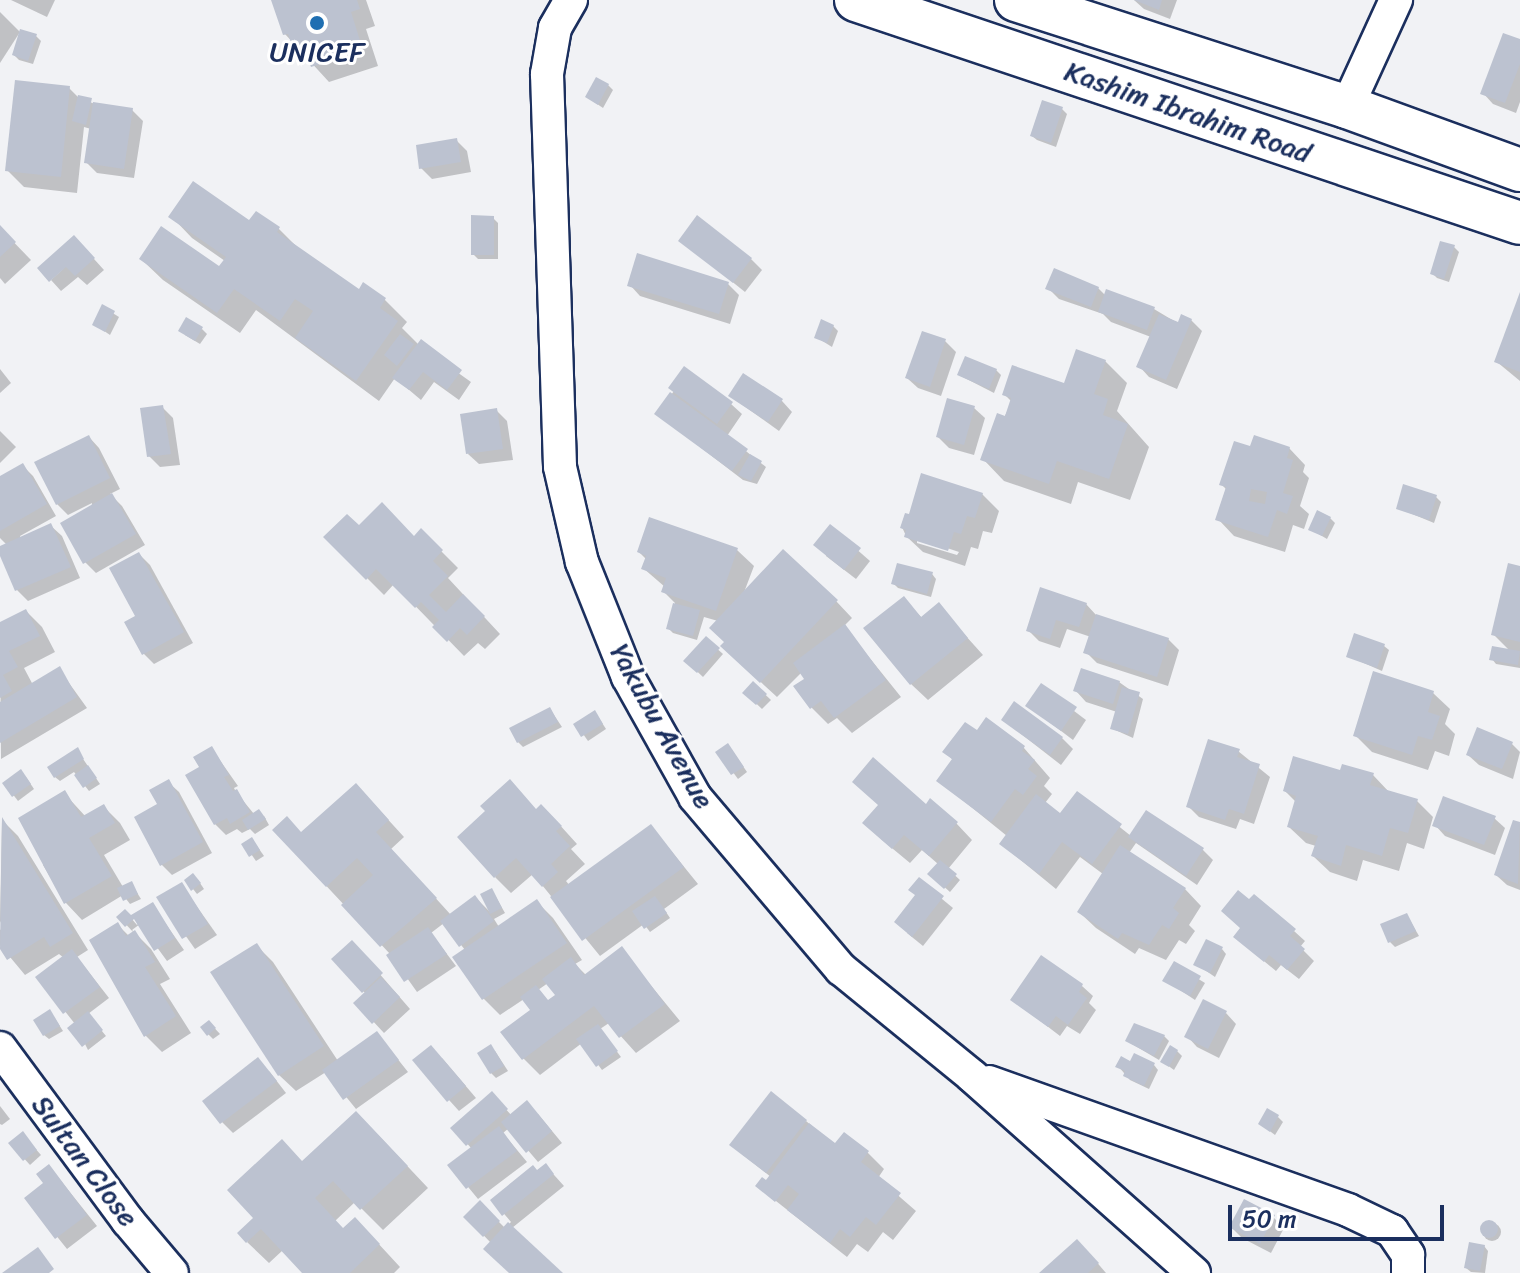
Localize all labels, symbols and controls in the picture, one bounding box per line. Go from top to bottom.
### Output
marker: UNICEF [308,14,326,32]
place label: UNICEF [270,35,364,69]
street label: Kashim Ibrahim Road [1060,54,1316,170]
street label: Yakubu Avenue [603,638,721,814]
street label: Sultan Close [25,1088,145,1234]
scale bar [1232,1189,1448,1239]
text: 50 m [1242,1198,1297,1240]

